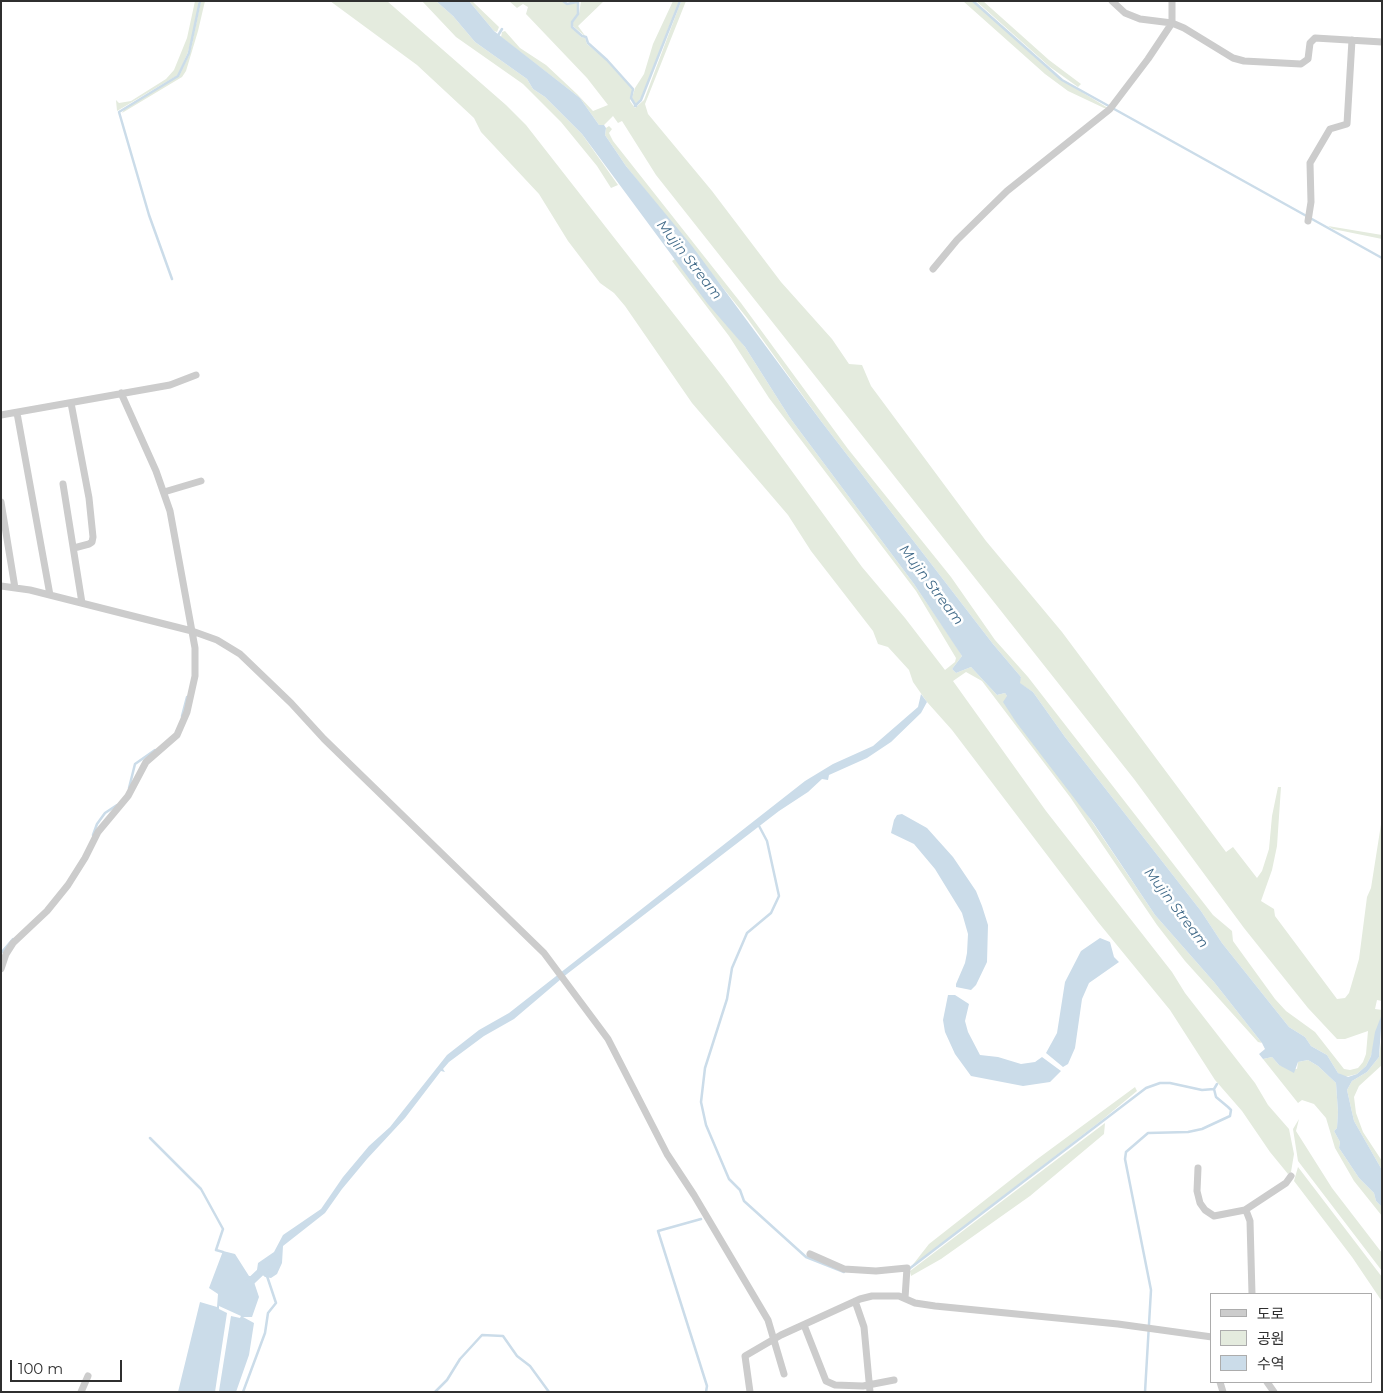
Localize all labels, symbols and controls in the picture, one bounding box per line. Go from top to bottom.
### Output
water label: Mujin Stream [653,217,725,303]
water label: Mujin Stream [895,542,967,628]
water label: Mujin Stream [1140,865,1212,951]
legend [1210,1293,1373,1383]
text: 도로 [1257,1304,1285,1323]
text: 공원 [1257,1329,1285,1348]
scale bar [12,1350,125,1382]
text: 수역 [1257,1354,1285,1373]
text: 100 m [18,1359,63,1378]

